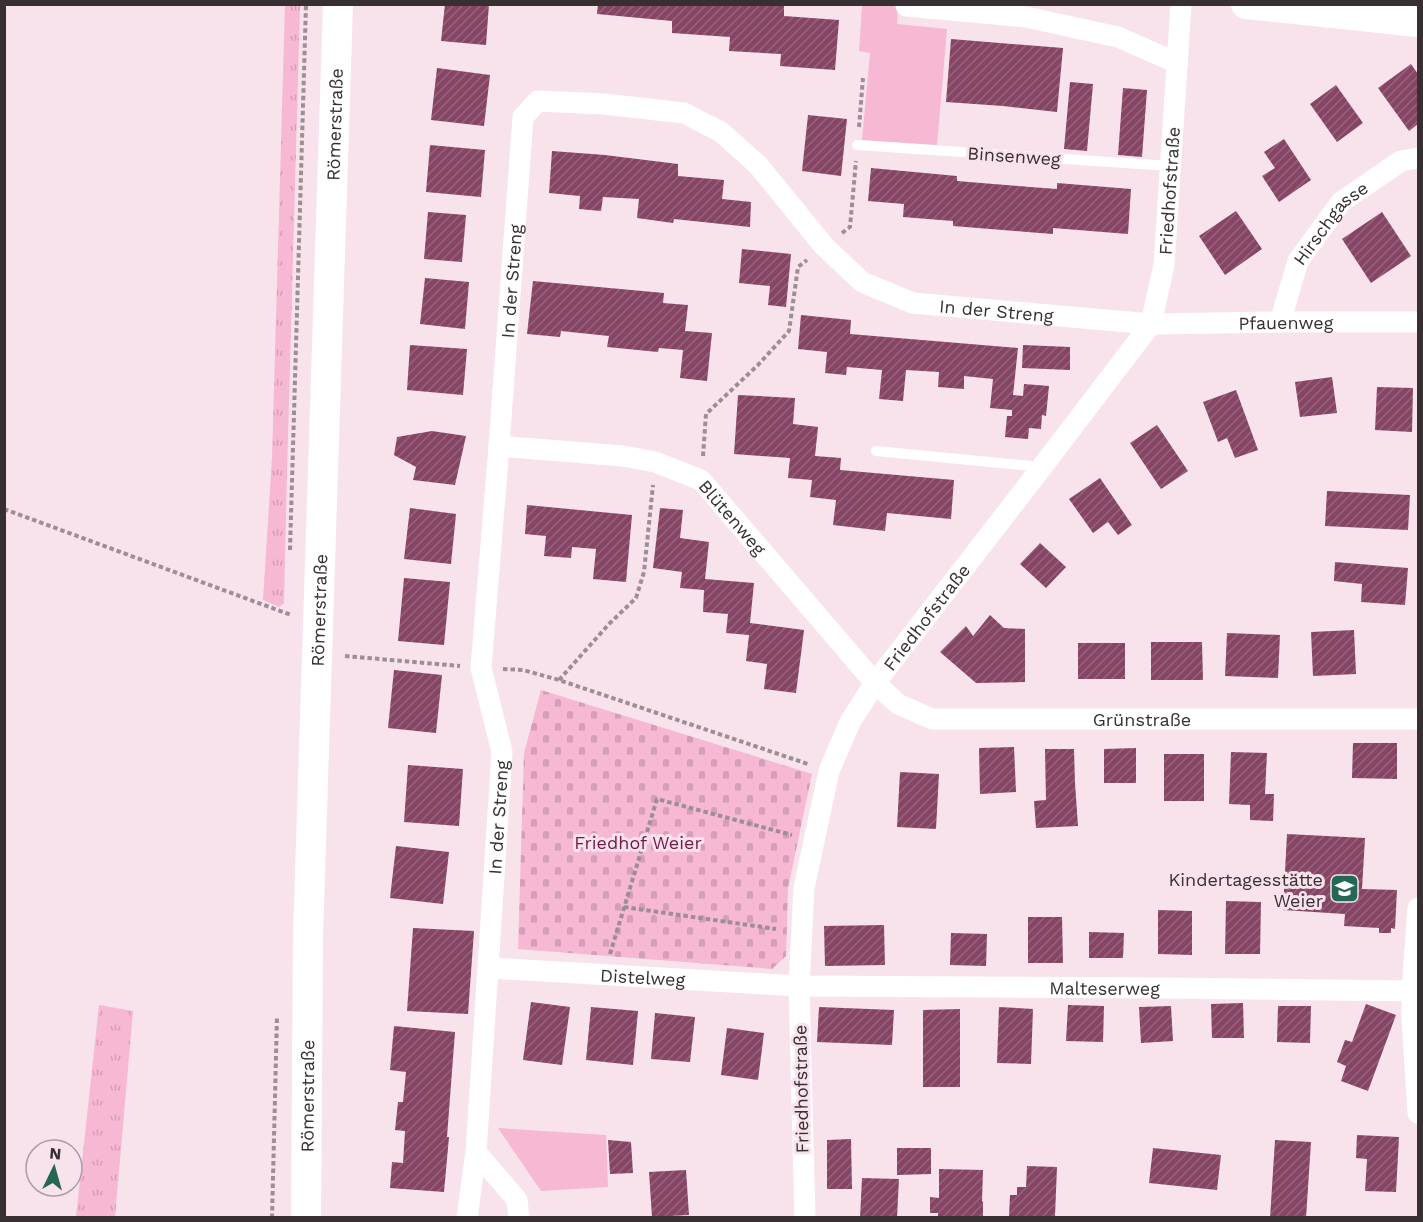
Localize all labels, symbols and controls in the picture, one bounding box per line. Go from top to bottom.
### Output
street label: Römerstraße [322,68,346,181]
street label: Friedhofstraße [1154,126,1183,256]
street label: Binsenweg [967,142,1062,170]
street label: Hirschgasse [1288,176,1372,269]
street label: In der Streng [496,223,526,339]
street label: In der Streng [938,295,1055,326]
street label: Pfauenweg [1238,312,1334,333]
street label: Blütenweg [695,475,771,559]
street label: Römerstraße [306,553,331,667]
street label: Friedhofstraße [878,560,974,674]
street label: Grünstraße [1093,709,1191,730]
street label: In der Streng [484,759,512,875]
park label: Friedhof Weier [574,832,702,853]
place label: Kindertagesstätte Weier [1168,869,1323,911]
school or university icon: Kindertagesstätte Weier [1328,873,1360,905]
street label: Distelweg [600,964,686,990]
street label: Malteserweg [1049,977,1160,998]
street label: Friedhofstraße [789,1024,813,1154]
street label: Römerstraße [296,1040,318,1152]
north arrow [24,1138,84,1198]
text: N [49,1144,62,1164]

